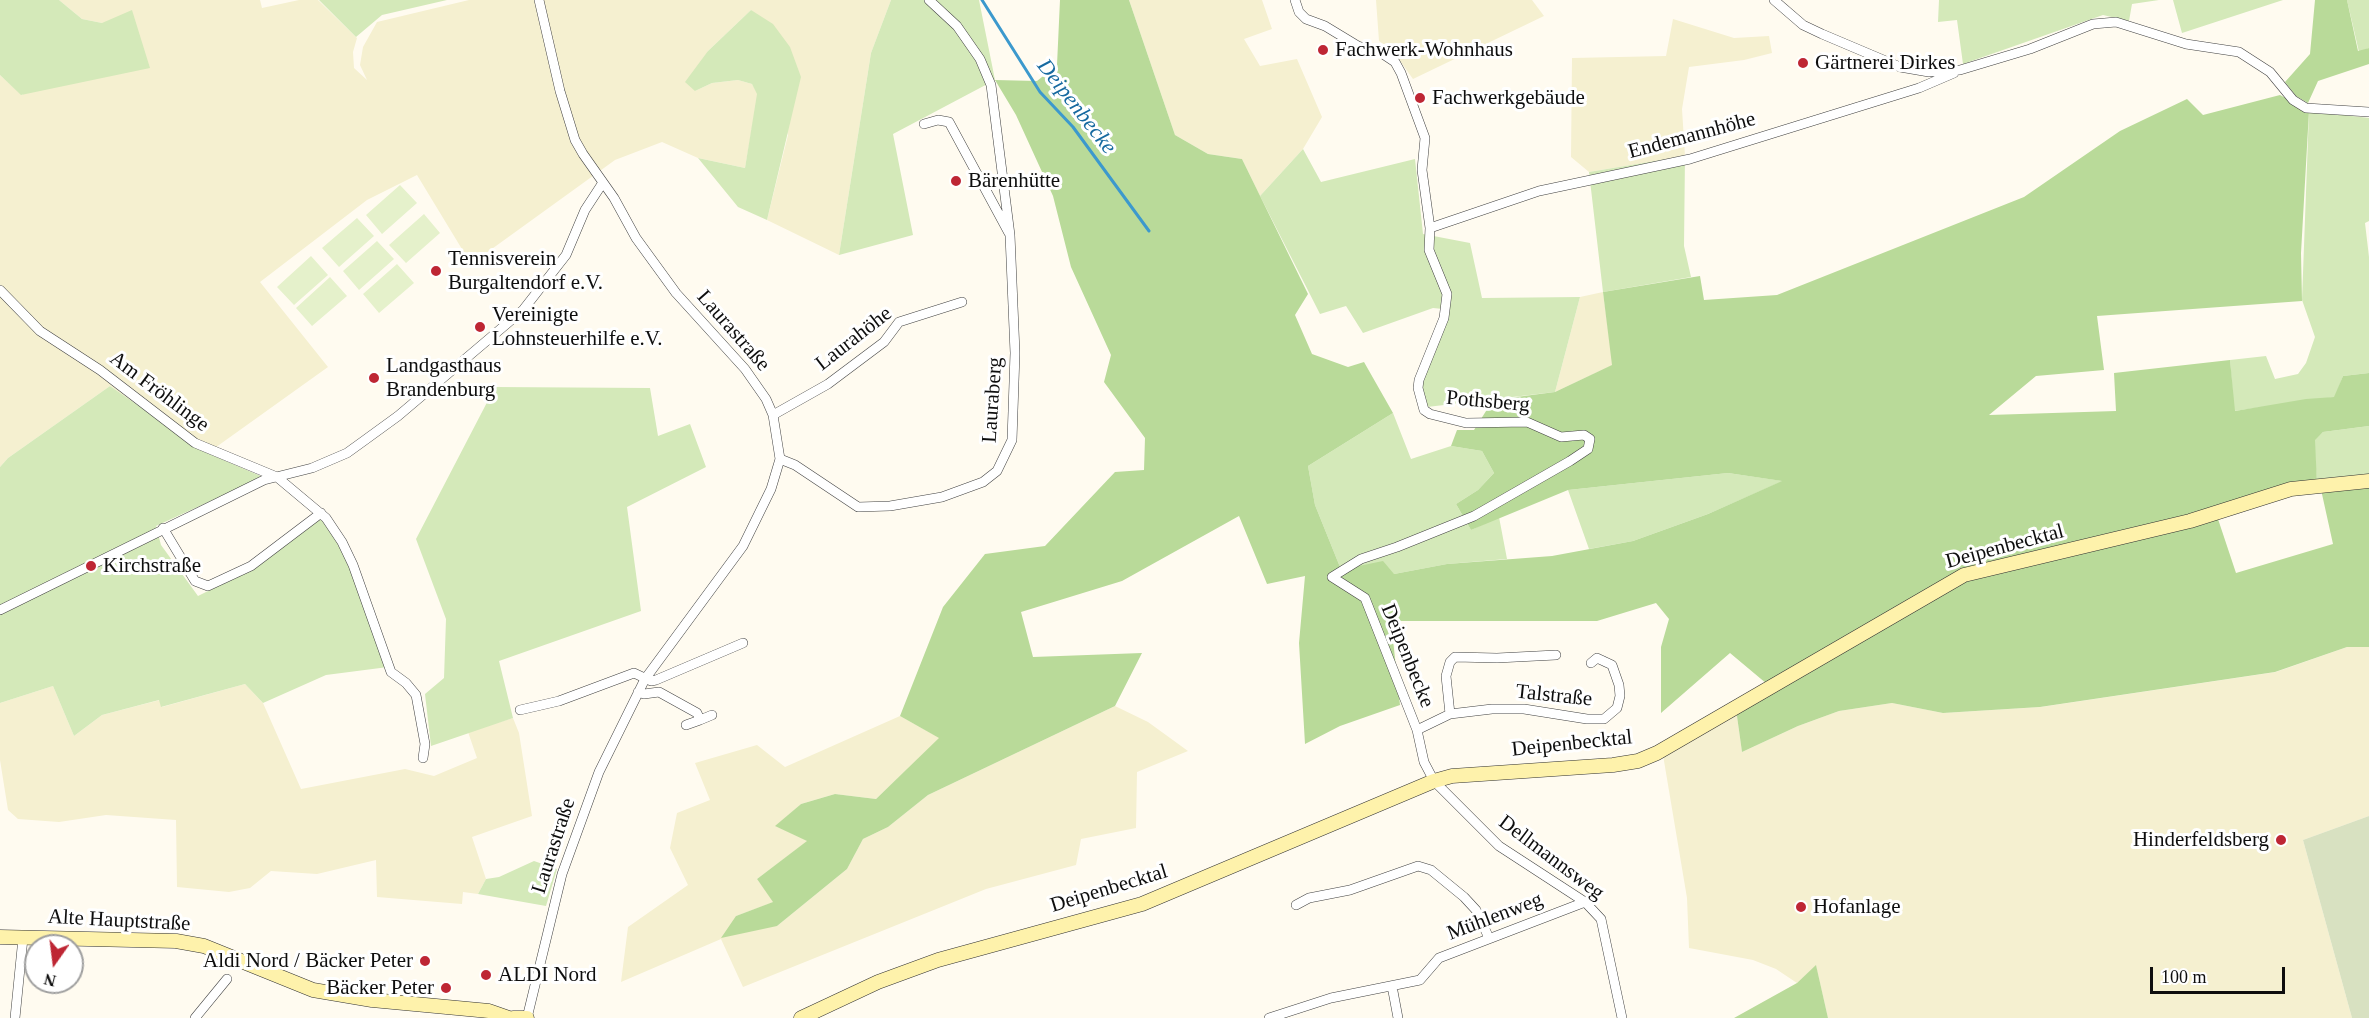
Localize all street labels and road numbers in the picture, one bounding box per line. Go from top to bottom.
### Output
street label: Endemannhöhe [1626,107,1758,165]
street label: Laurastraße [691,285,775,377]
street label: Laurahöhe [811,301,897,377]
street label: Am Fröhlinge [104,346,214,438]
street label: Lauraberg [977,356,1009,444]
street label: Pothsberg [1445,386,1531,418]
street label: Deipenbecktal [1943,519,2067,575]
street label: Deipenbecke [1375,600,1439,712]
street label: Talstraße [1515,679,1593,713]
street label: Deipenbecktal [1510,725,1634,763]
street label: Laurastraße [527,795,581,897]
street label: Dellmannsweg [1493,810,1609,906]
street label: Deipenbecktal [1047,859,1171,919]
street label: Mühlenweg [1444,887,1546,947]
street label: Alte Hauptstraße [47,905,191,937]

